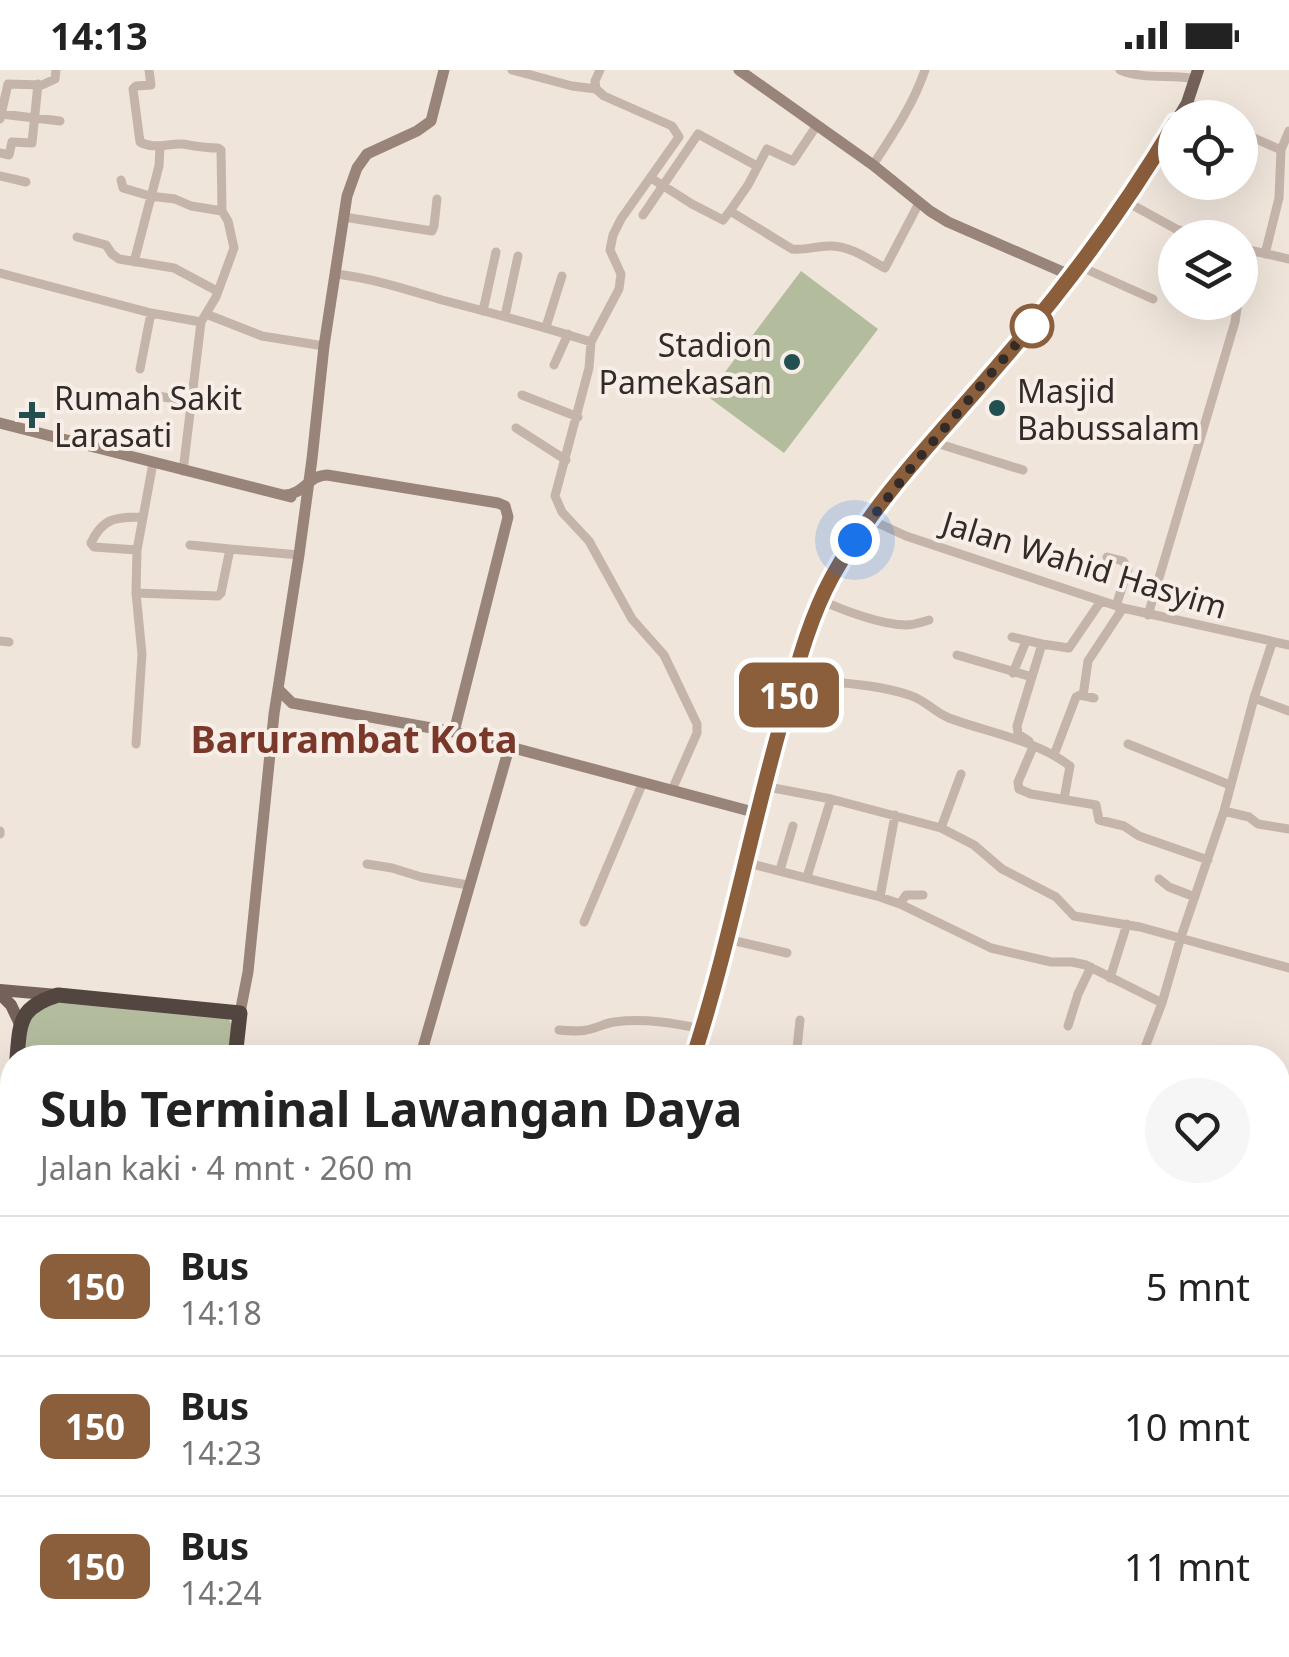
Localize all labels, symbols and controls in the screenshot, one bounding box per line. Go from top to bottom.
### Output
text: 14:13 [50,9,148,61]
map controls [1158,100,1258,320]
button: locate [1158,100,1258,200]
button: layers [1158,220,1258,320]
unlabelled marker [1011,305,1053,347]
place label: Stadion Pamekasan [599,323,772,403]
marker: Stadion Pamekasan [781,351,803,373]
place label: Masjid Babussalam [1017,369,1200,449]
place label: Rumah Sakit Larasati [54,376,242,456]
marker: Masjid Babussalam [986,397,1008,419]
marker: Rumah Sakit Larasati [19,402,45,428]
street label: Jalan Wahid Hasyim [935,499,1233,628]
your location [830,515,880,565]
line badge: 150 [732,662,846,728]
text: 150 [759,672,819,719]
district label: Barurambat Kota [190,712,518,764]
text: Sub Terminal Lawangan Daya [40,1076,742,1141]
button: heart [1145,1078,1250,1183]
text: Jalan kaki · 4 mnt · 260 m [40,1146,413,1189]
text: Bus [180,1239,249,1291]
text: 5 mnt [1146,1260,1250,1312]
text: 150 [65,1263,125,1310]
text: 14:18 [180,1291,262,1334]
text: Bus [180,1379,249,1431]
text: 10 mnt [1124,1400,1250,1452]
text: 150 [65,1403,125,1450]
text: 14:23 [180,1431,262,1474]
text: Bus [180,1519,249,1571]
text: 11 mnt [1124,1540,1250,1592]
text: 150 [65,1543,125,1590]
text: 14:24 [180,1571,262,1614]

